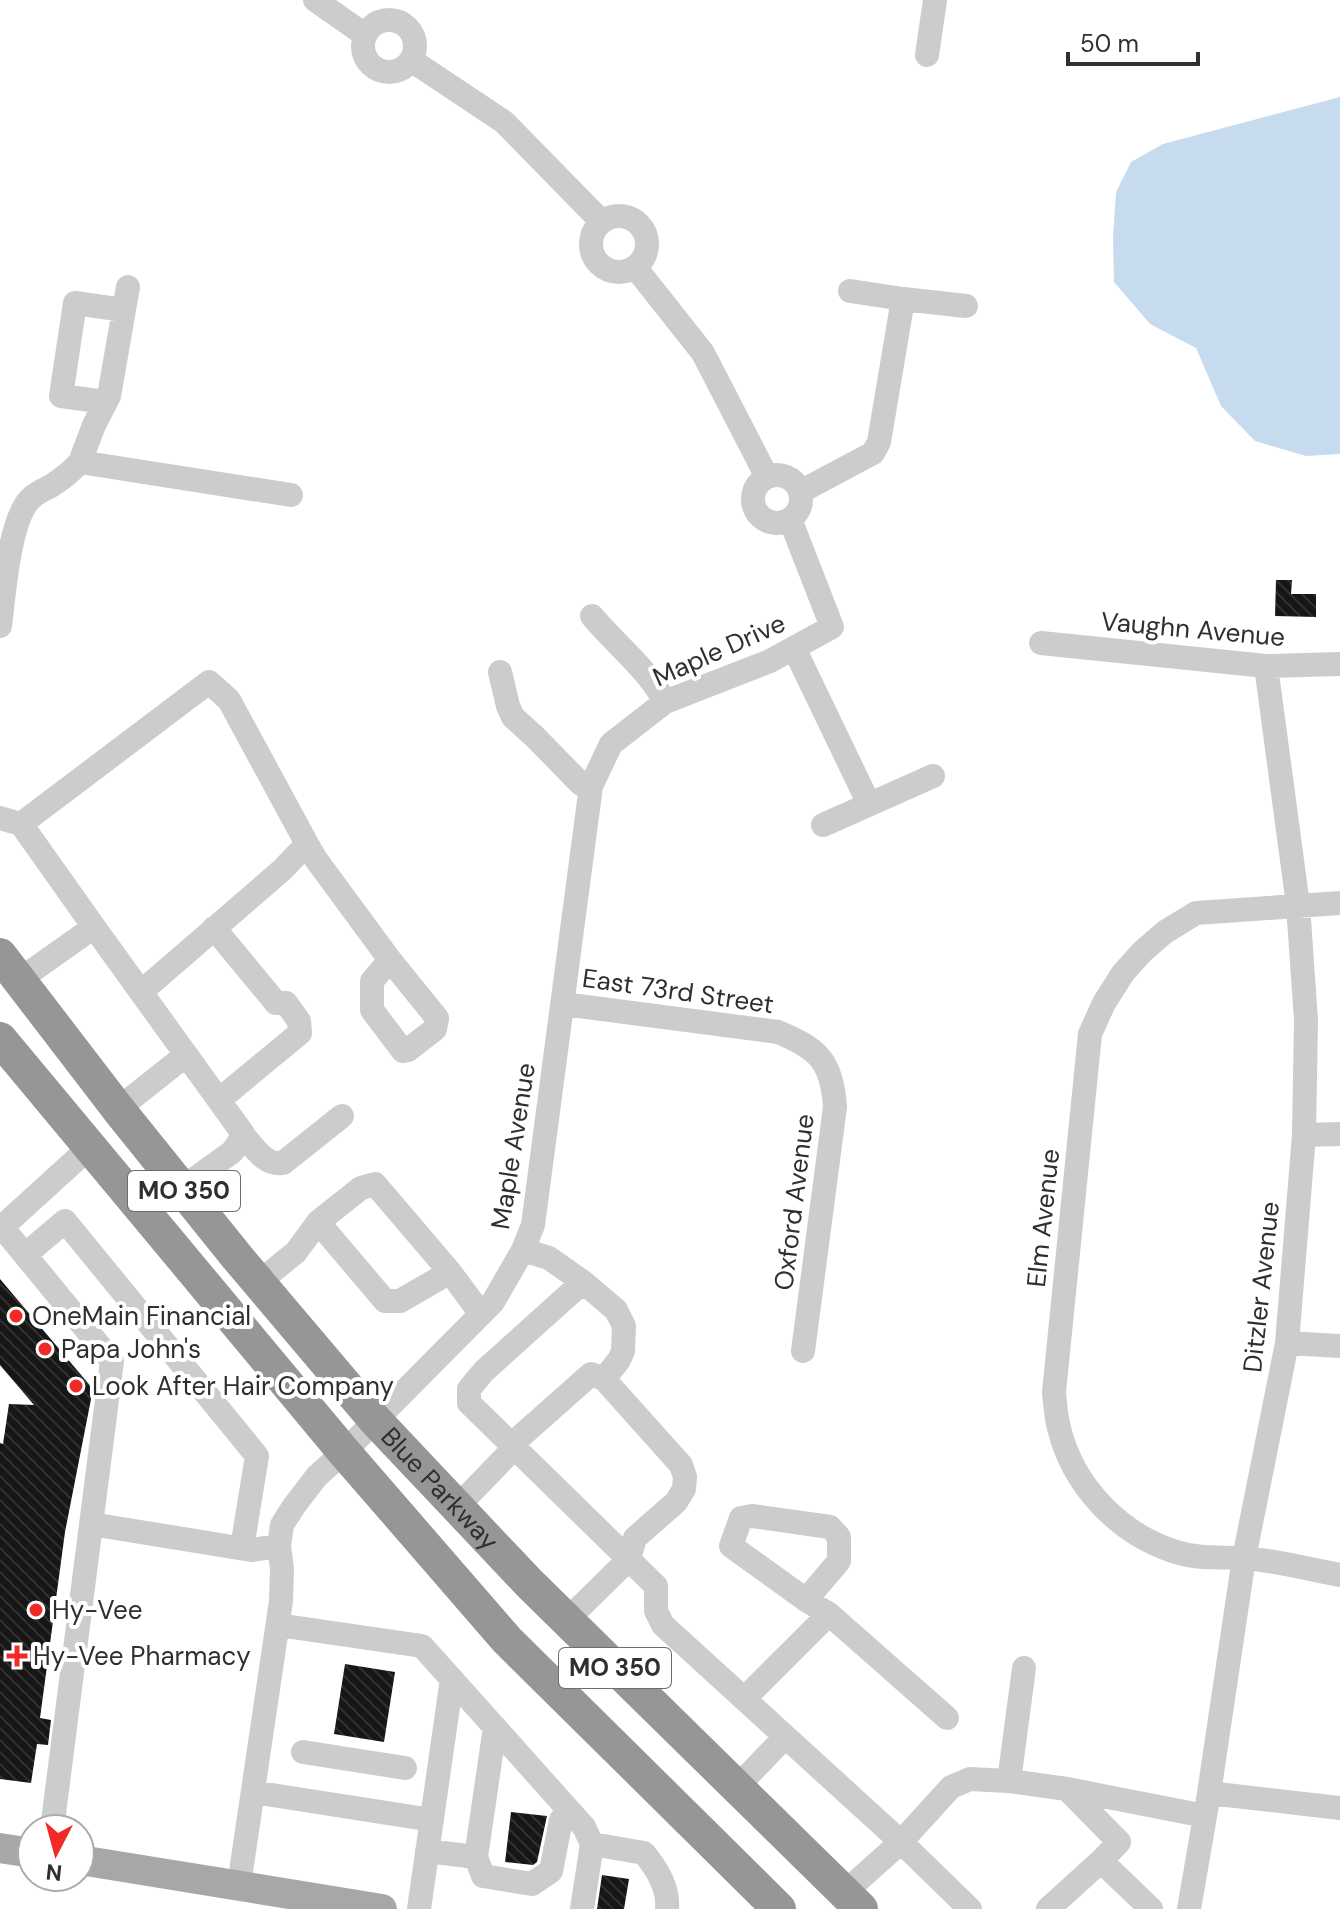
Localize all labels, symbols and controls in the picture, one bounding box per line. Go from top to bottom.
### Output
scale bar [1068,16,1198,66]
text: 50 m [1080,28,1139,59]
street label: Vaughn Avenue [1100,604,1286,654]
street label: Maple Drive [648,606,790,694]
street label: East 73rd Street [580,961,776,1021]
street label: Maple Avenue [483,1060,543,1232]
street label: Oxford Avenue [766,1112,822,1292]
street label: Elm Avenue [1019,1147,1067,1289]
road number: MO 350 [128,1171,240,1211]
street label: Ditzler Avenue [1235,1200,1287,1374]
place label: OneMain Financial [32,1299,251,1333]
marker: OneMain Financial [7,1307,25,1325]
place label: Papa John's [61,1332,201,1366]
marker: Papa John's [36,1340,54,1358]
place label: Look After Hair Company [92,1369,394,1403]
marker: Look After Hair Company [67,1377,85,1395]
street label: Blue Parkway [374,1420,506,1557]
place label: Hy-Vee [52,1593,142,1627]
marker: Hy-Vee [27,1601,45,1619]
place label: Hy-Vee Pharmacy [33,1639,251,1673]
marker: Hy-Vee Pharmacy [8,1647,26,1665]
road number: MO 350 [559,1648,671,1688]
north arrow [16,1813,96,1893]
text: N [44,1857,63,1888]

